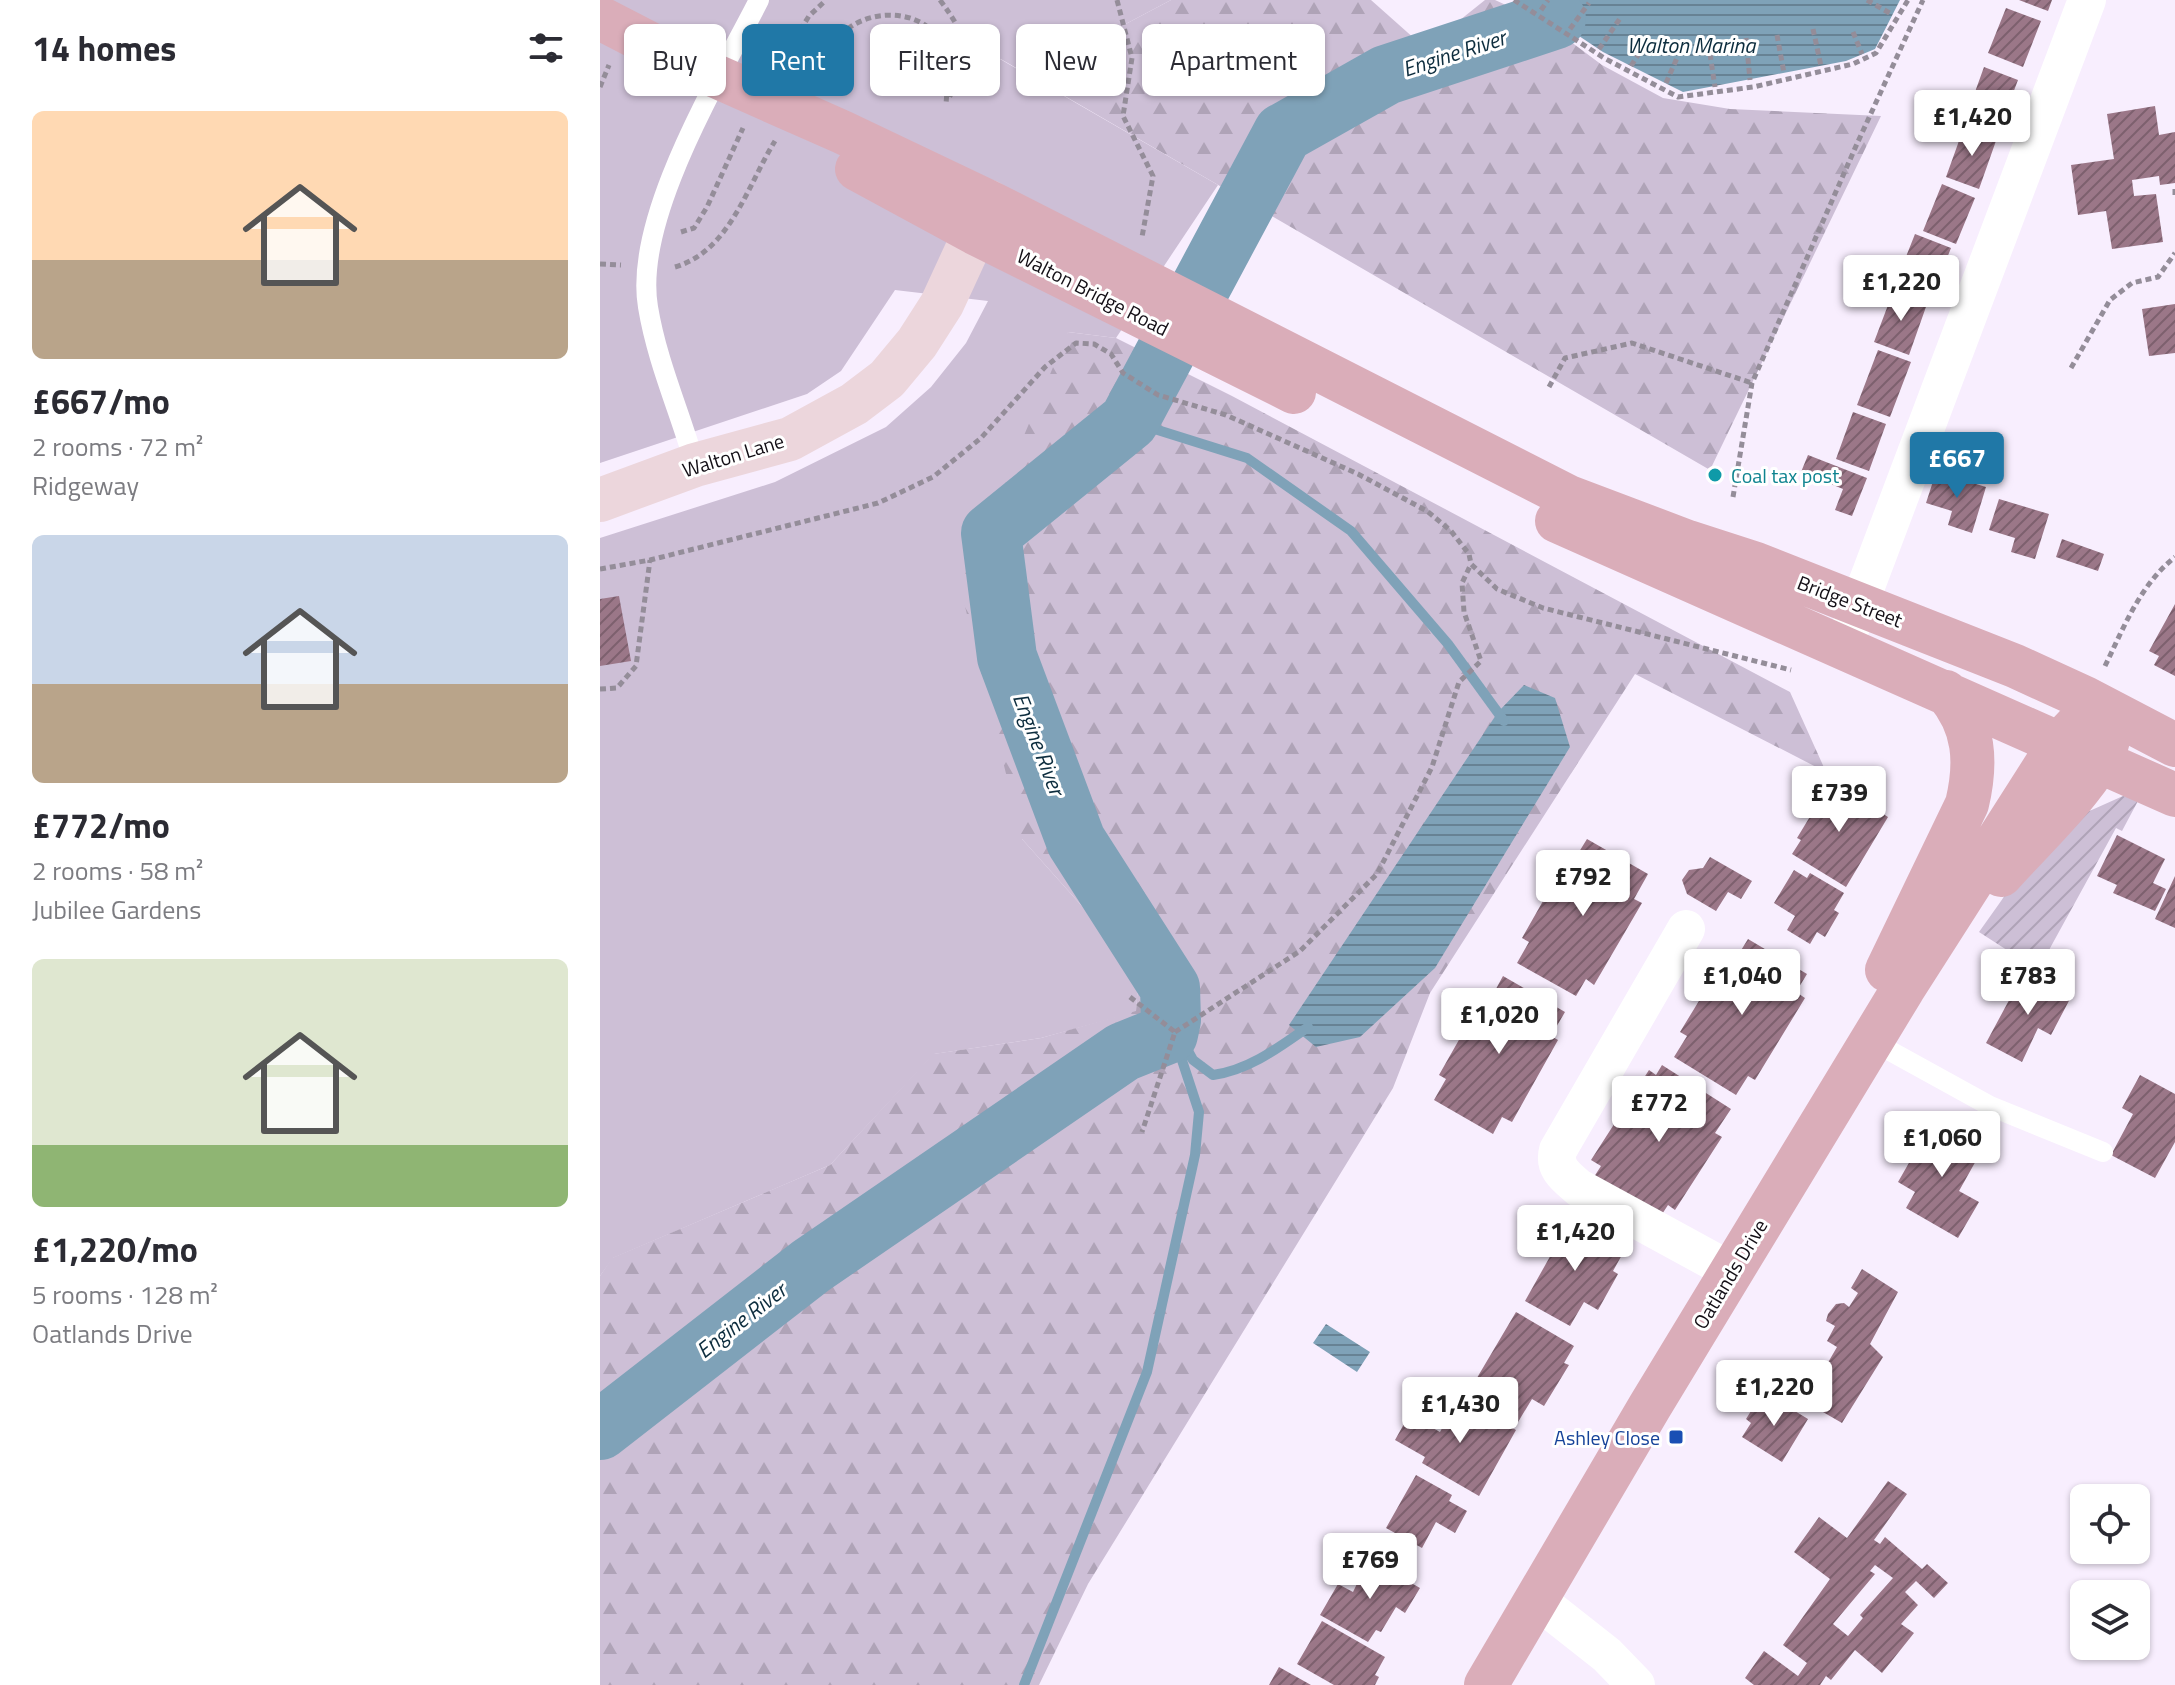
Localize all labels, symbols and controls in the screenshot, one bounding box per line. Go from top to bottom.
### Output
water label: Engine River [1398,19,1513,86]
text: 14 homes [32,22,176,74]
chip: Buy [624,24,726,96]
chip: Rent [742,24,854,96]
chip: Filters [870,24,1000,96]
chip: New [1016,24,1126,96]
chip: Apartment [1142,24,1325,96]
icon: filters [524,26,568,70]
water label: Walton Marina [1627,28,1757,62]
pin: £1,420 [1907,90,2037,158]
text: £1,420 [1932,96,2012,135]
icon: home [228,163,372,307]
street label: Walton Bridge Road [1012,240,1174,344]
pin: £1,220 [1836,255,1966,323]
text: £1,220 [1861,261,1941,300]
text: £667/mo [32,375,170,427]
street label: Walton Lane [678,425,788,485]
text: 2 rooms · 72 m² [32,427,203,466]
pin: £667 [1910,432,2004,500]
text: £667 [1928,438,1986,477]
place label: Coal tax post [1731,460,1839,491]
text: Ridgeway [32,466,139,505]
marker: Coal tax post [1706,466,1724,484]
street label: Bridge Street [1793,567,1907,635]
icon: home [228,587,372,731]
water label: Engine River [1004,688,1075,803]
pin: £739 [1792,766,1886,834]
text: £739 [1810,772,1868,811]
text: £772/mo [32,799,170,851]
pin: £792 [1536,850,1630,918]
text: 2 rooms · 58 m² [32,851,203,890]
text: £792 [1554,856,1612,895]
text: Jubilee Gardens [32,890,201,929]
pin: £1,040 [1677,949,1807,1017]
pin: £783 [1981,949,2075,1017]
text: £1,040 [1702,955,1782,994]
text: £783 [1999,955,2057,994]
pin: £1,020 [1434,988,1564,1056]
text: £1,020 [1459,994,1539,1033]
icon: home [228,1011,372,1155]
pin: £772 [1612,1076,1706,1144]
text: £772 [1630,1082,1688,1121]
pin: £1,060 [1877,1111,2007,1179]
text: £1,060 [1902,1117,1982,1156]
pin: £1,420 [1510,1205,1640,1273]
text: £1,420 [1535,1211,1615,1250]
street label: Oatlands Drive [1685,1213,1775,1335]
text: £1,220/mo [32,1223,198,1275]
water label: Engine River [689,1272,796,1366]
text: 5 rooms · 128 m² [32,1275,218,1314]
text: Oatlands Drive [32,1314,193,1353]
pin: £1,220 [1709,1360,1839,1428]
text: £1,220 [1734,1366,1814,1405]
pin: £1,430 [1395,1377,1525,1445]
text: £1,430 [1420,1383,1500,1422]
place label: Ashley Close [1554,1422,1660,1453]
marker: Ashley Close [1667,1428,1685,1446]
map controls [2070,1484,2150,1660]
button: locate [2070,1484,2150,1564]
pin: £769 [1323,1533,1417,1601]
text: £769 [1341,1539,1399,1578]
button: layers [2070,1580,2150,1660]

